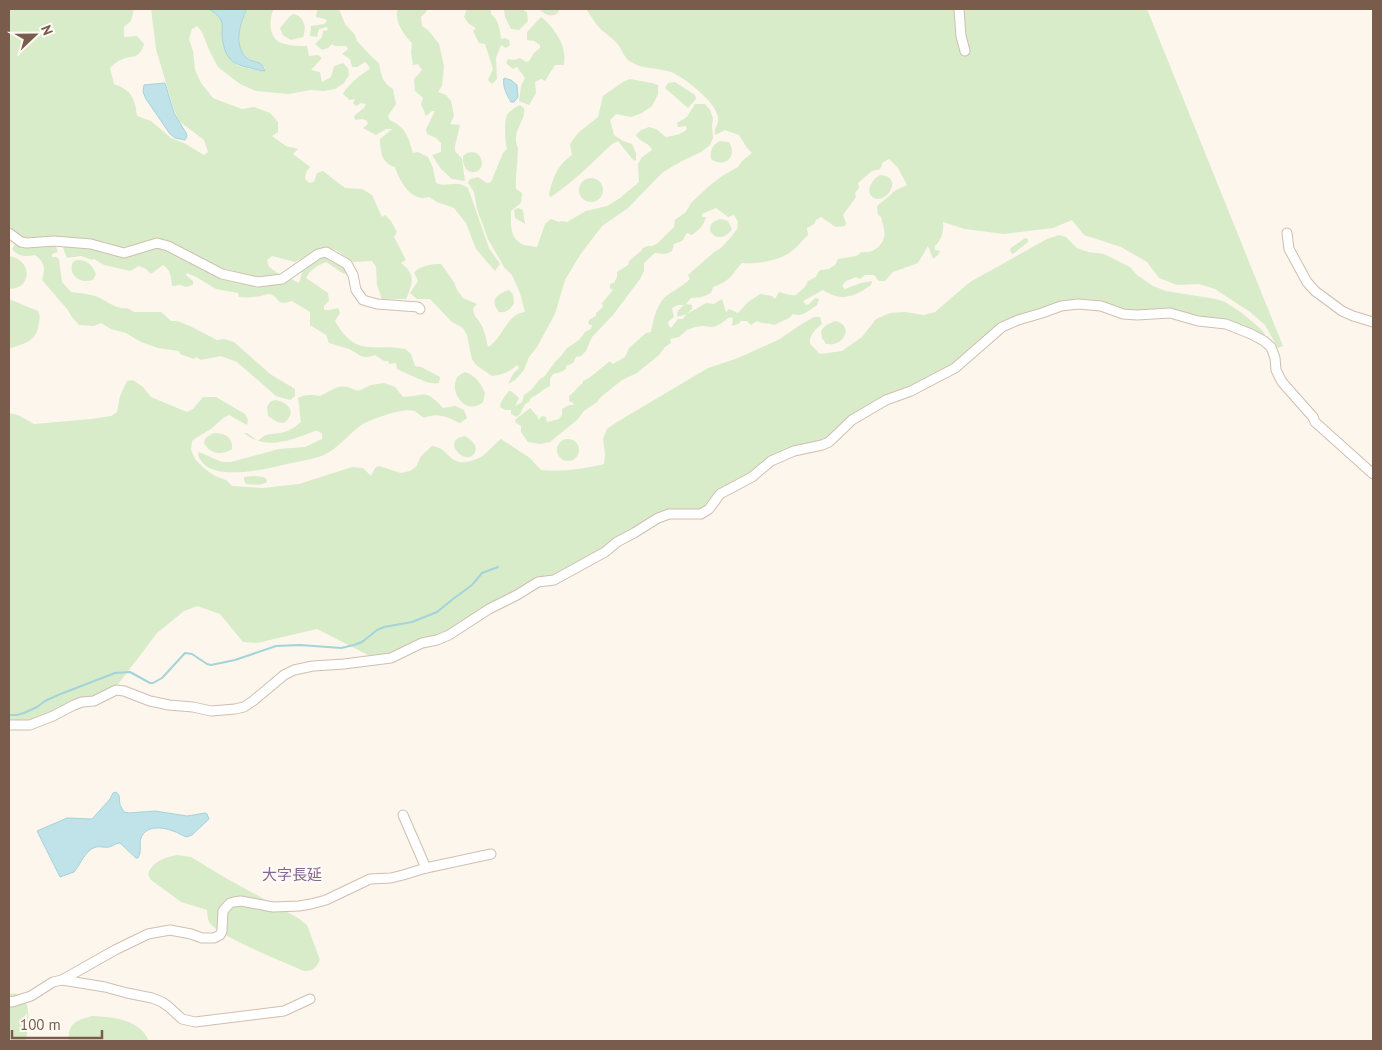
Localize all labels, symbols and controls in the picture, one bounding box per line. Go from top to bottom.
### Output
north arrow [10,10,60,60]
text: N [37,22,57,38]
district label: 大字長延 [262,865,322,884]
scale bar [12,1008,102,1040]
text: 100 m [20,1015,61,1034]

